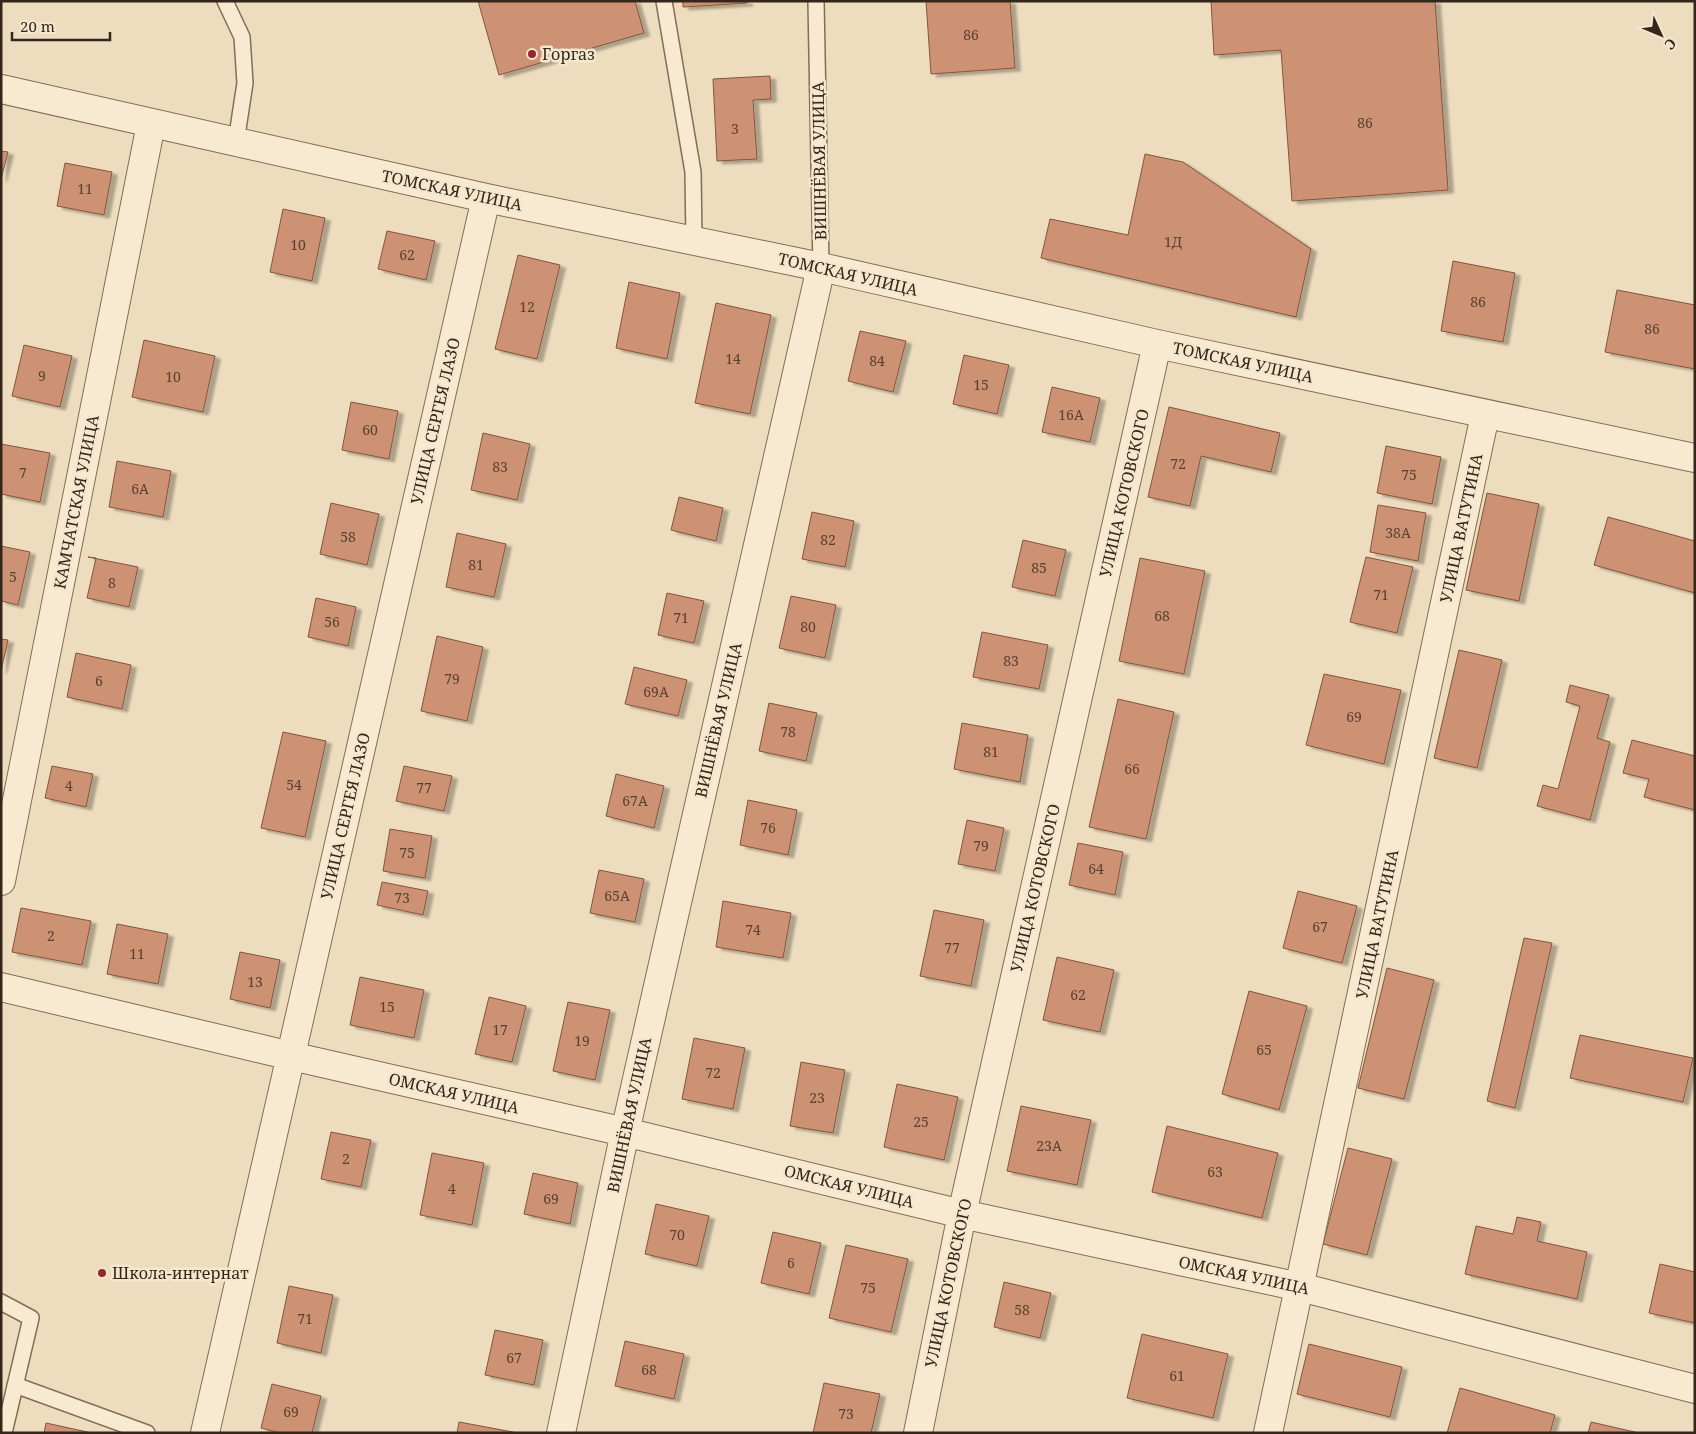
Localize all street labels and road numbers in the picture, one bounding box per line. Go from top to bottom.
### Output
street label: ВИШНЁВАЯ УЛИЦА [807,81,831,241]
street label: ТОМСКАЯ УЛИЦА [380,164,525,216]
street label: ТОМСКАЯ УЛИЦА [776,247,921,301]
street label: УЛИЦА СЕРГЕЯ ЛАЗО [405,335,465,507]
street label: ТОМСКАЯ УЛИЦА [1171,336,1316,388]
street label: УЛИЦА КОТОВСКОГО [1094,407,1154,579]
street label: КАМЧАТСКАЯ УЛИЦА [48,412,104,591]
street label: УЛИЦА ВАТУТИНА [1434,451,1488,605]
street label: ВИШНЁВАЯ УЛИЦА [689,640,747,800]
street label: УЛИЦА СЕРГЕЯ ЛАЗО [315,730,375,902]
street label: УЛИЦА КОТОВСКОГО [1005,802,1065,974]
street label: УЛИЦА ВАТУТИНА [1350,847,1404,1001]
street label: ВИШНЁВАЯ УЛИЦА [602,1034,656,1195]
street label: ОМСКАЯ УЛИЦА [387,1067,522,1119]
street label: ОМСКАЯ УЛИЦА [782,1159,917,1213]
street label: УЛИЦА КОТОВСКОГО [919,1196,977,1370]
street label: ОМСКАЯ УЛИЦА [1177,1250,1312,1300]

